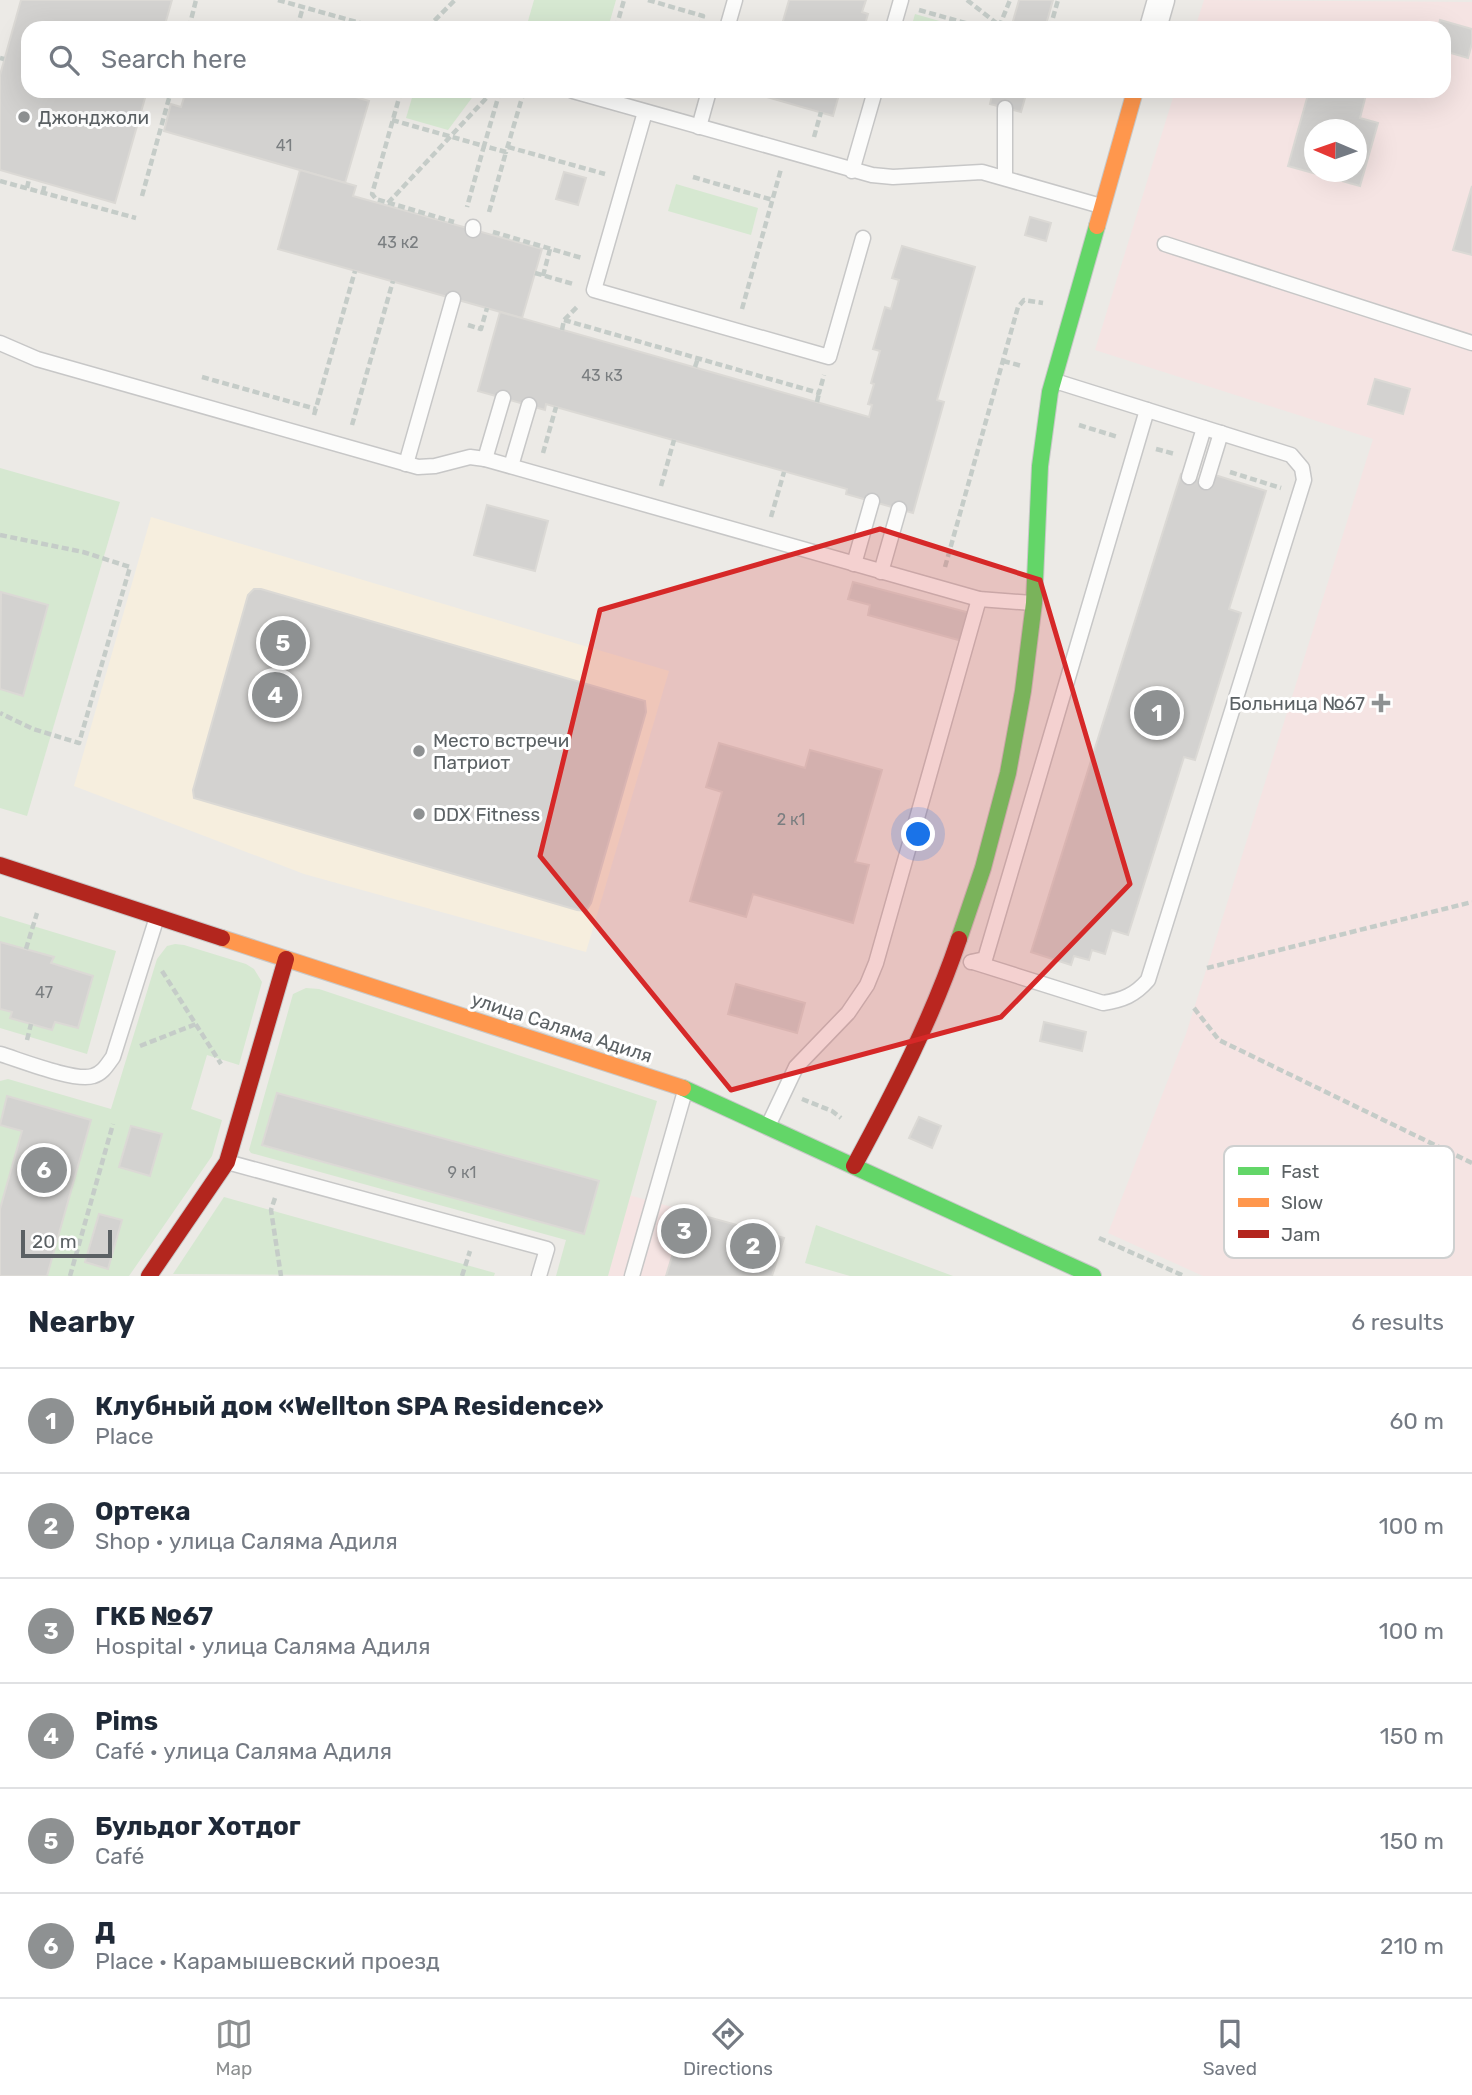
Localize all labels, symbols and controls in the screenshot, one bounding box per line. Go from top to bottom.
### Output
search box [21,21,1451,98]
icon: search [45,41,83,79]
text: Search here [101,44,247,75]
place label: Джонджоли [38,106,149,129]
marker: Джонджоли [16,109,32,125]
north arrow [1304,119,1367,182]
house number: 41 [276,136,292,155]
house number: 43 к2 [377,233,419,252]
house number: 43 к3 [581,366,623,385]
pin: 5 [260,617,306,669]
pin: 4 [252,669,298,721]
pin: 1 [1134,687,1180,739]
place label: Больница №67 [1229,692,1365,715]
marker: Больница №67 [1371,693,1391,713]
place label: Место встречи Патриот [433,729,569,774]
marker: Место встречи Патриот [411,743,427,759]
place label: DDX Fitness [433,803,540,826]
marker: DDX Fitness [411,806,427,822]
house number: 2 к1 [777,810,805,829]
your location [901,817,935,851]
house number: 47 [35,983,53,1002]
street label: улица Саляма Адиля [468,987,655,1068]
pin: 6 [21,1144,67,1196]
legend [1224,1146,1454,1258]
text: Fast [1281,1160,1320,1183]
house number: 9 к1 [448,1163,476,1182]
text: Slow [1281,1191,1323,1214]
pin: 3 [661,1205,707,1257]
pin: 2 [730,1220,776,1272]
text: Jam [1281,1223,1320,1246]
scale bar [21,1227,112,1259]
text: 20 m [32,1230,77,1253]
text: Nearby [28,1304,135,1340]
text: 6 results [1351,1308,1444,1336]
text: Клубный дом «Wellton SPA Residence» [95,1391,604,1422]
text: 1 [45,1407,57,1435]
text: 60 m [1389,1407,1444,1435]
text: Place [95,1422,154,1450]
text: Ортека [95,1496,191,1527]
text: 2 [44,1512,58,1540]
text: 100 m [1379,1512,1444,1540]
text: Shop · улица Саляма Адиля [95,1527,398,1555]
text: ГКБ №67 [95,1601,213,1632]
text: 3 [43,1617,59,1645]
text: 100 m [1379,1617,1444,1645]
text: Hospital · улица Саляма Адиля [95,1632,431,1660]
text: Pims [95,1706,158,1737]
text: 4 [43,1722,59,1750]
text: 150 m [1380,1722,1444,1750]
text: Café · улица Саляма Адиля [95,1737,392,1765]
text: Бульдог Хотдог [95,1811,301,1842]
text: 5 [44,1827,58,1855]
text: 150 m [1380,1827,1444,1855]
text: Café [95,1842,144,1870]
text: Д [95,1916,115,1947]
text: 6 [44,1932,58,1960]
text: 210 m [1380,1932,1444,1960]
text: Place · Карамышевский проезд [95,1947,440,1975]
tab: Map [215,2015,253,2080]
tab: Directions [683,2015,773,2080]
tab: Saved [1203,2015,1257,2080]

